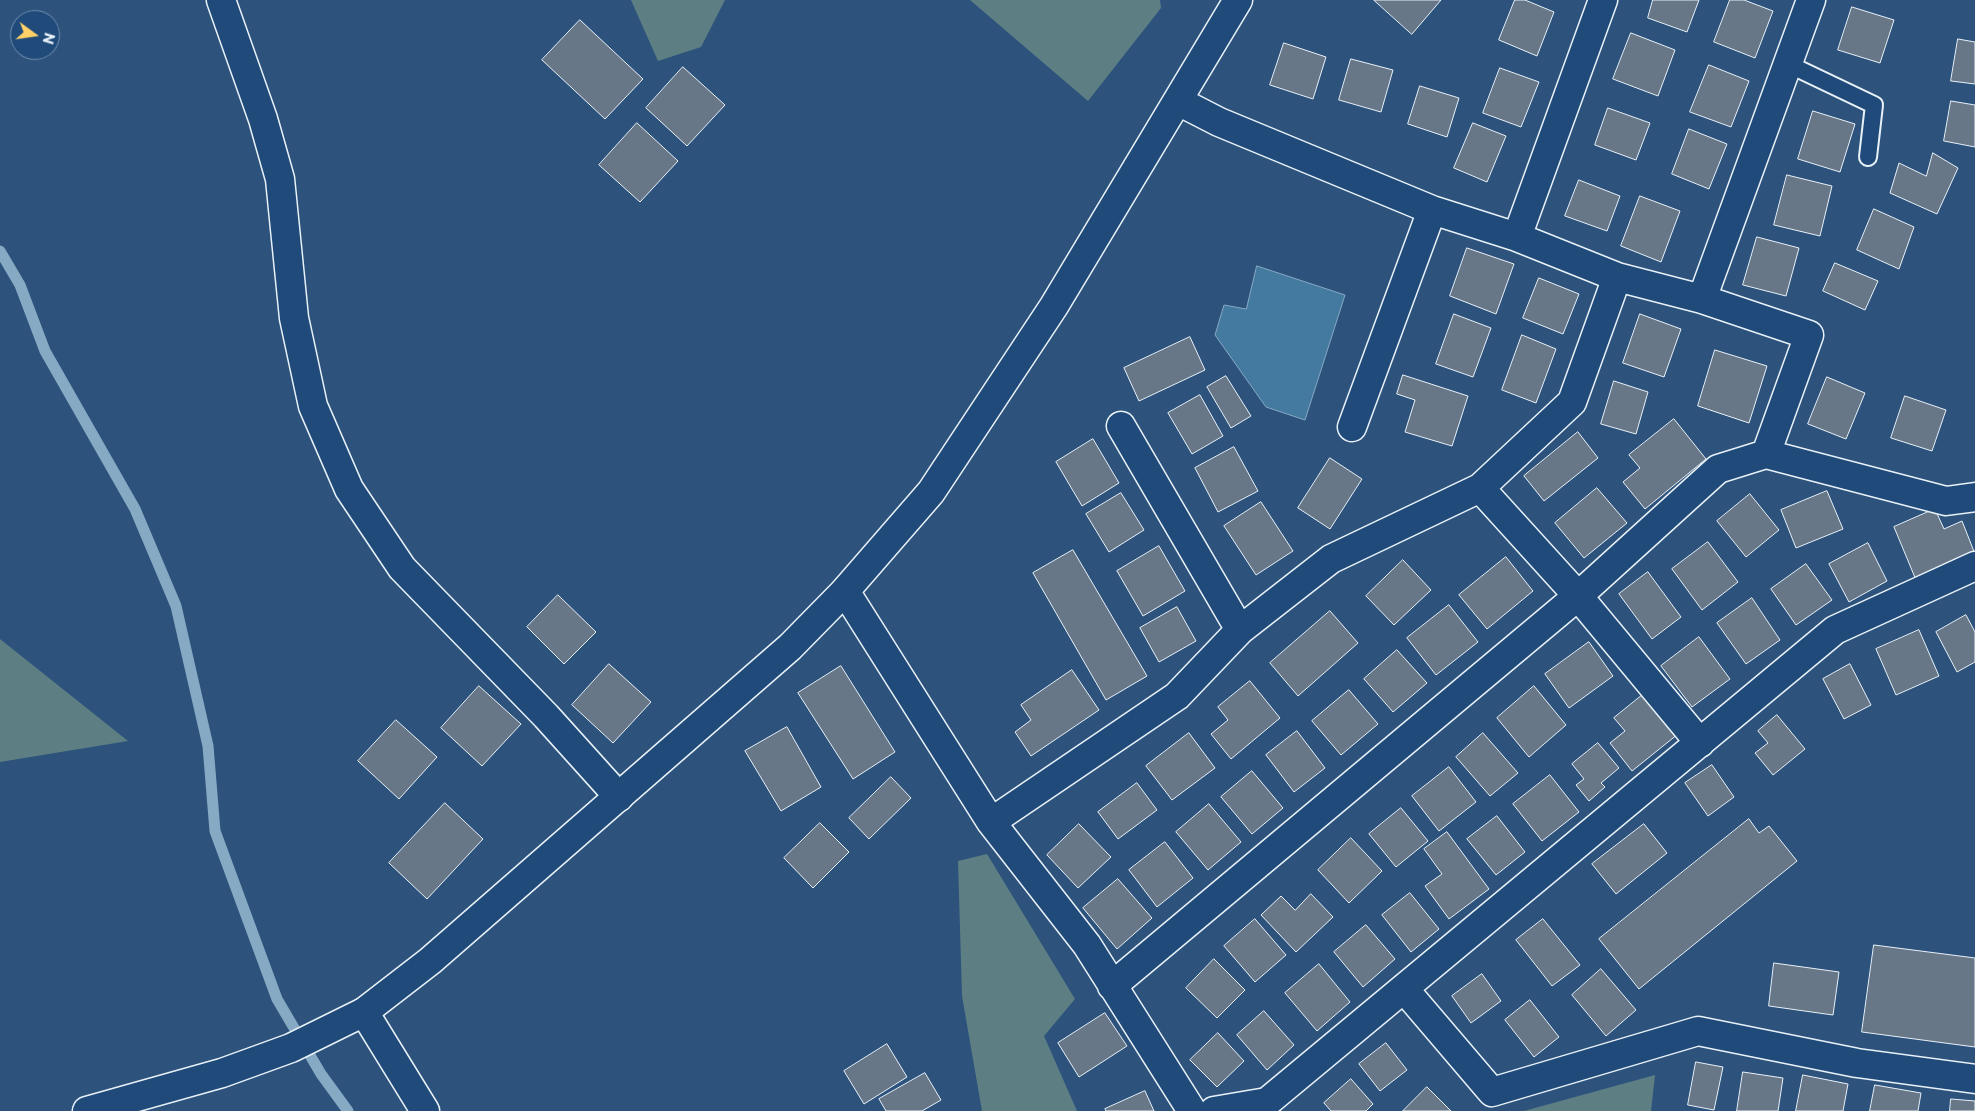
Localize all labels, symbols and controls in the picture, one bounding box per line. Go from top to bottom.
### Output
north arrow [10,10,60,60]
text: N [38,31,61,46]

